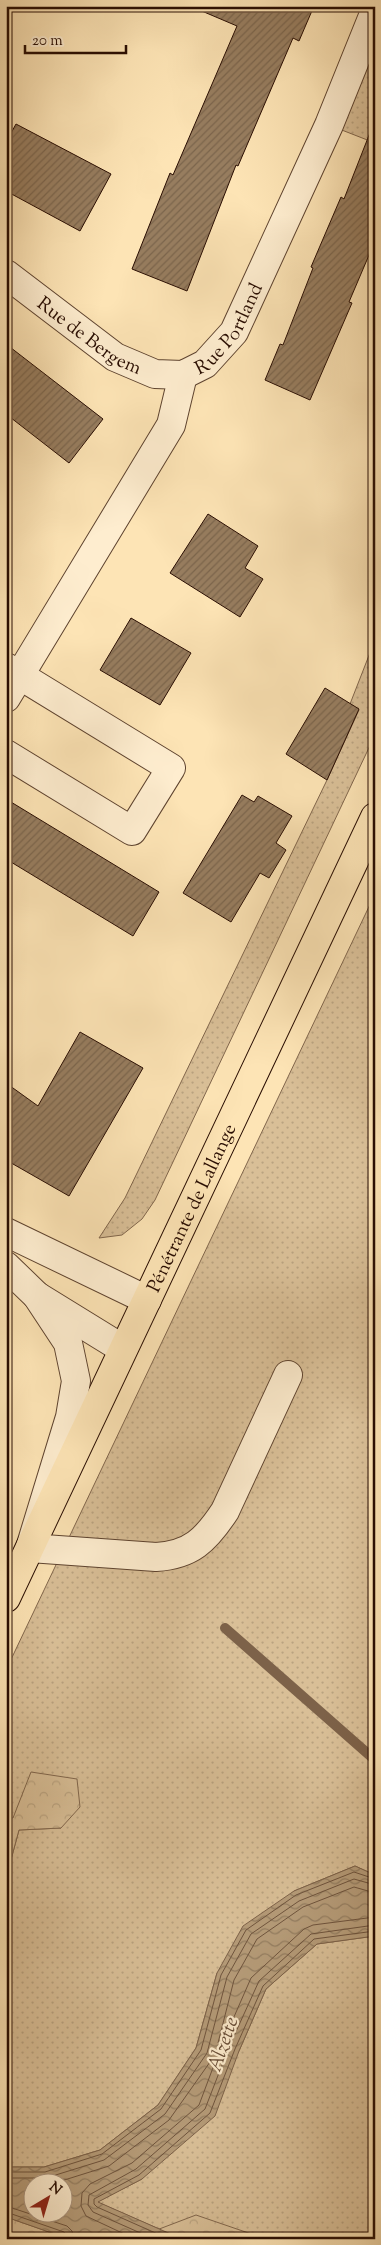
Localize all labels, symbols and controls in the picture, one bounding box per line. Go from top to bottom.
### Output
scale bar [25,22,126,54]
text: 20 m [32,31,63,52]
street label: Rue Portland [191,279,271,383]
street label: Rue de Bergem [30,291,145,383]
street label: Pénétrante de Lallange [141,1120,244,1297]
water label: Alzette [202,2014,247,2076]
north arrow [22,2172,72,2222]
text: N [44,2178,65,2201]

